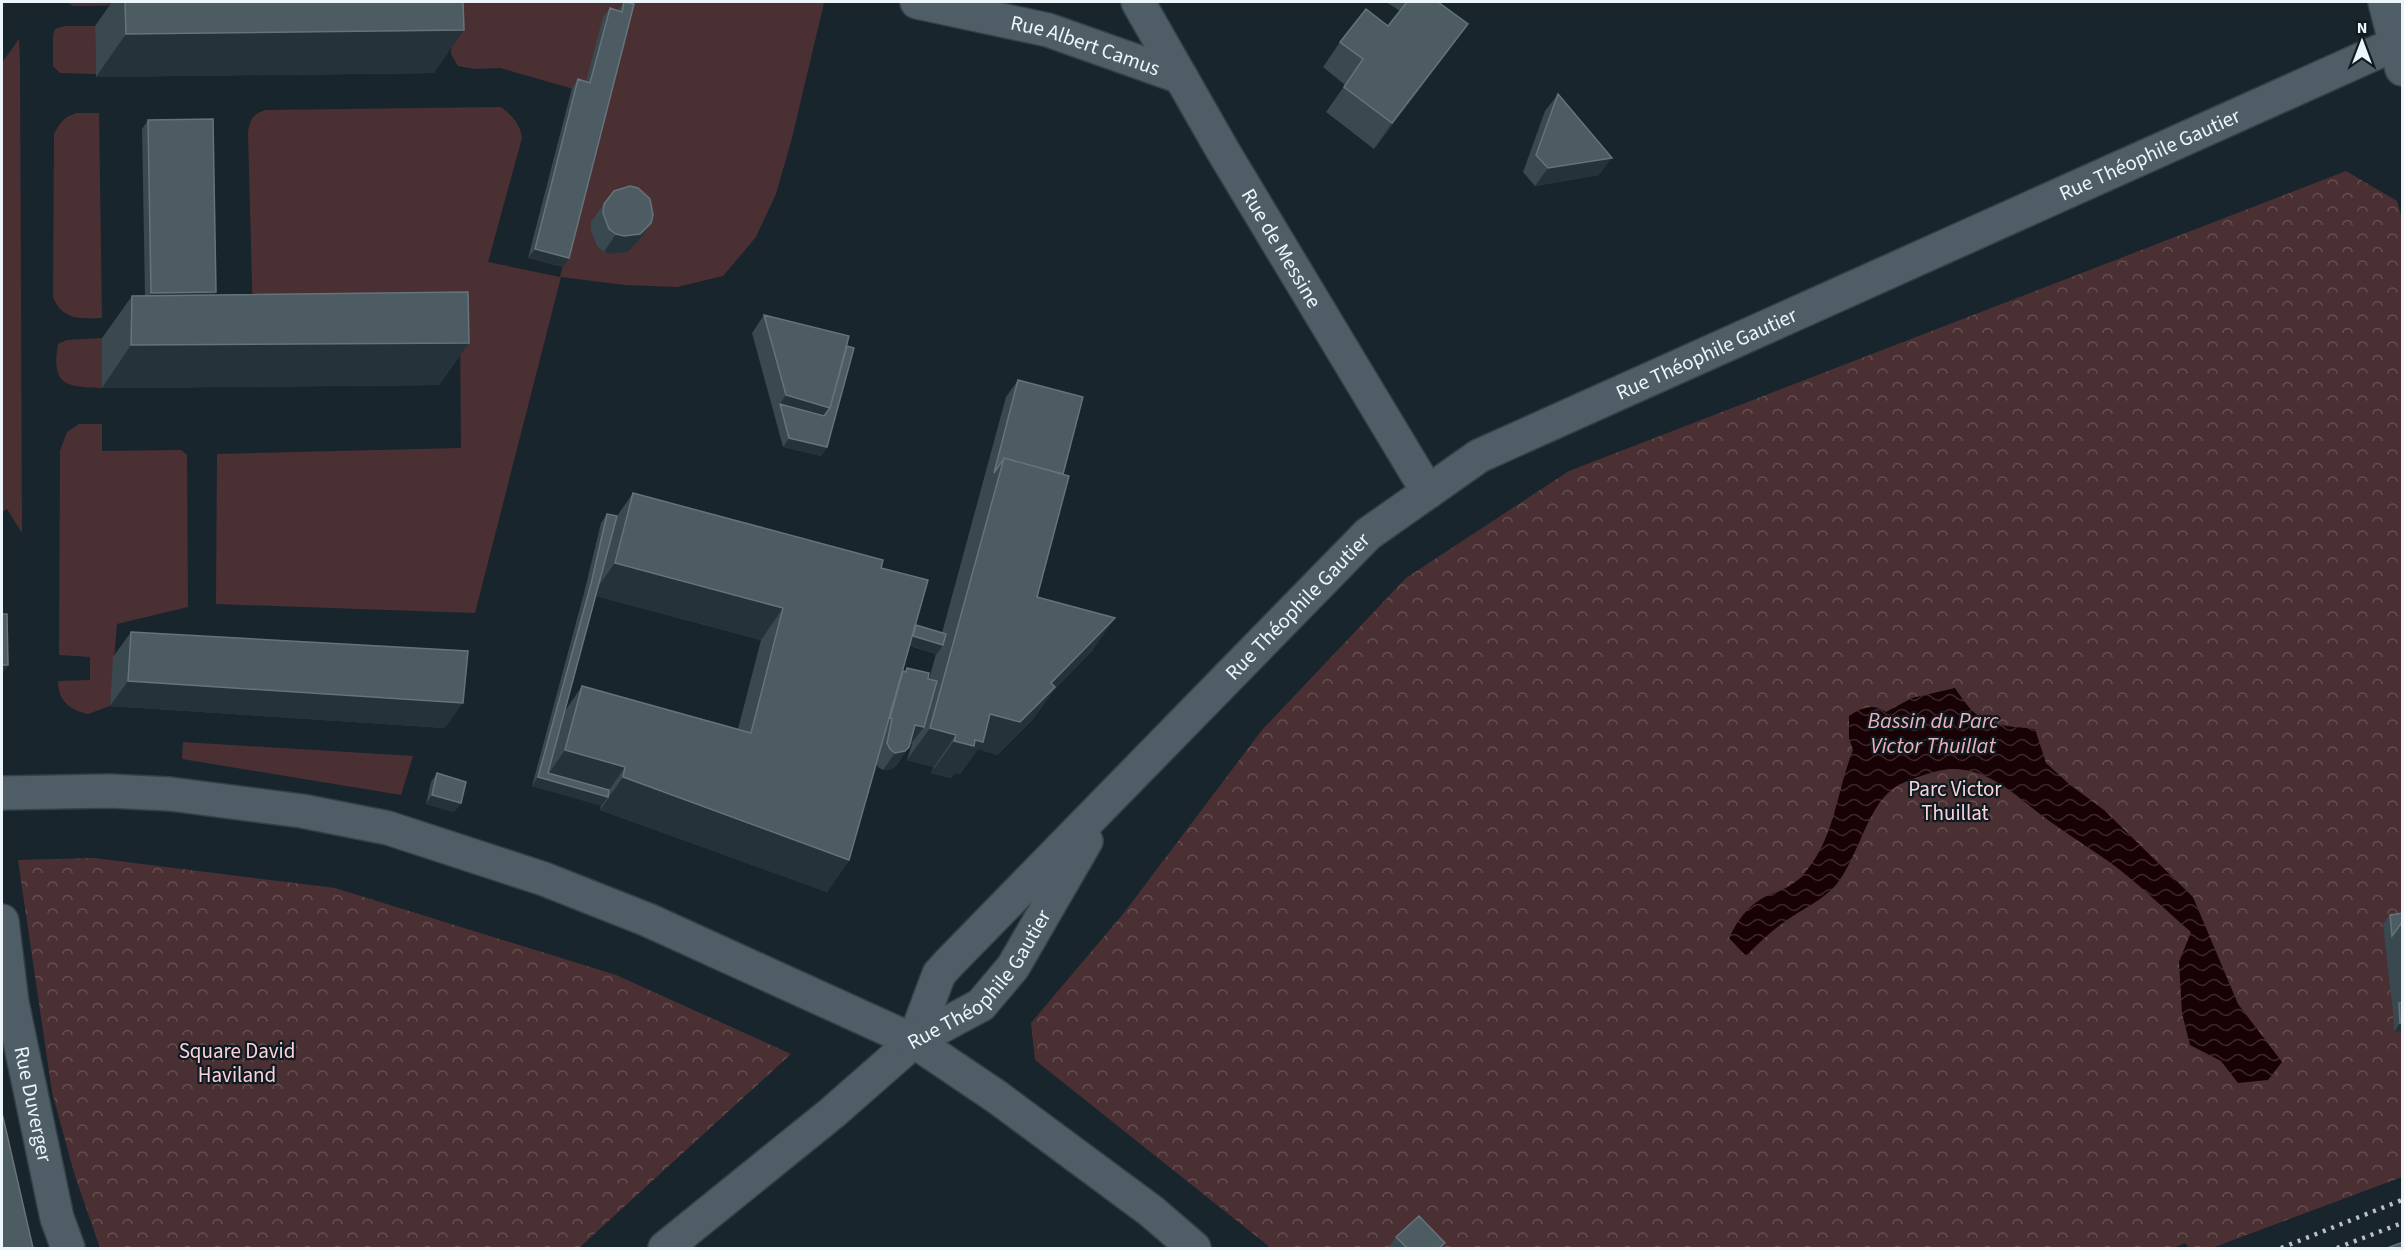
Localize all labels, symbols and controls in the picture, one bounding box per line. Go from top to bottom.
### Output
street label: Rue Albert Camus [1008,7,1164,83]
north arrow [2332,12,2392,72]
text: N [2357,17,2367,39]
street label: Rue Théophile Gautier [2054,100,2246,208]
street label: Rue de Messine [1234,183,1329,314]
street label: Rue Théophile Gautier [1611,300,1802,408]
street label: Rue Théophile Gautier [1218,525,1377,687]
water label: Bassin du Parc Victor Thuillat [1867,705,1999,762]
park label: Parc Victor Thuillat [1908,774,2002,828]
street label: Rue Théophile Gautier [902,903,1059,1057]
park label: Square David Haviland [179,1036,295,1090]
street label: Rue Duverger [6,1044,60,1166]

